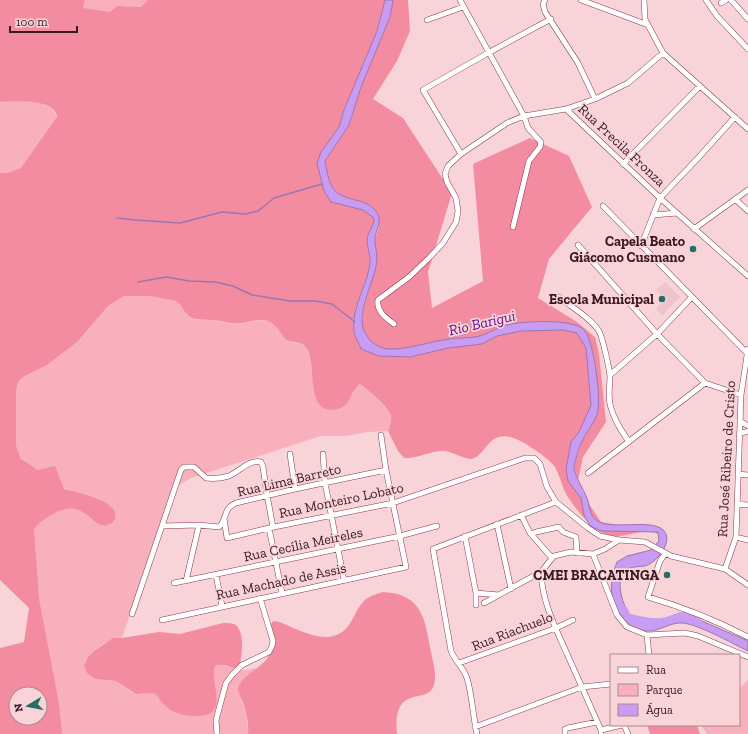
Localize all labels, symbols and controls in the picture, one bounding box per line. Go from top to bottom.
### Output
scale bar [10,8,77,34]
text: 100 m [16,15,48,29]
street label: Rua Precila Fronza [574,101,669,190]
place label: Capela Beato Giácomo Cusmano [569,233,686,266]
marker: Capela Beato Giácomo Cusmano [688,244,698,254]
place label: Escola Municipal [549,291,654,308]
marker: Escola Municipal [657,294,667,304]
water label: Rio Barigui [447,307,517,339]
street label: Rua José Ribeiro de Cristo [714,380,739,538]
street label: Rua Lima Barreto [236,460,343,501]
street label: Rua Monteiro Lobato [277,479,405,522]
street label: Rua Cecília Meireles [242,524,364,565]
street label: Rua Machado de Assis [214,559,348,604]
place label: CMEI BRACATINGA [533,567,659,584]
marker: CMEI BRACATINGA [662,570,672,580]
street label: Rua Riachuelo [469,608,555,655]
legend [610,654,740,726]
text: Rua [646,663,666,677]
text: Parque [646,683,683,697]
north arrow [8,686,48,726]
text: N [11,702,26,713]
text: Água [646,702,673,717]

